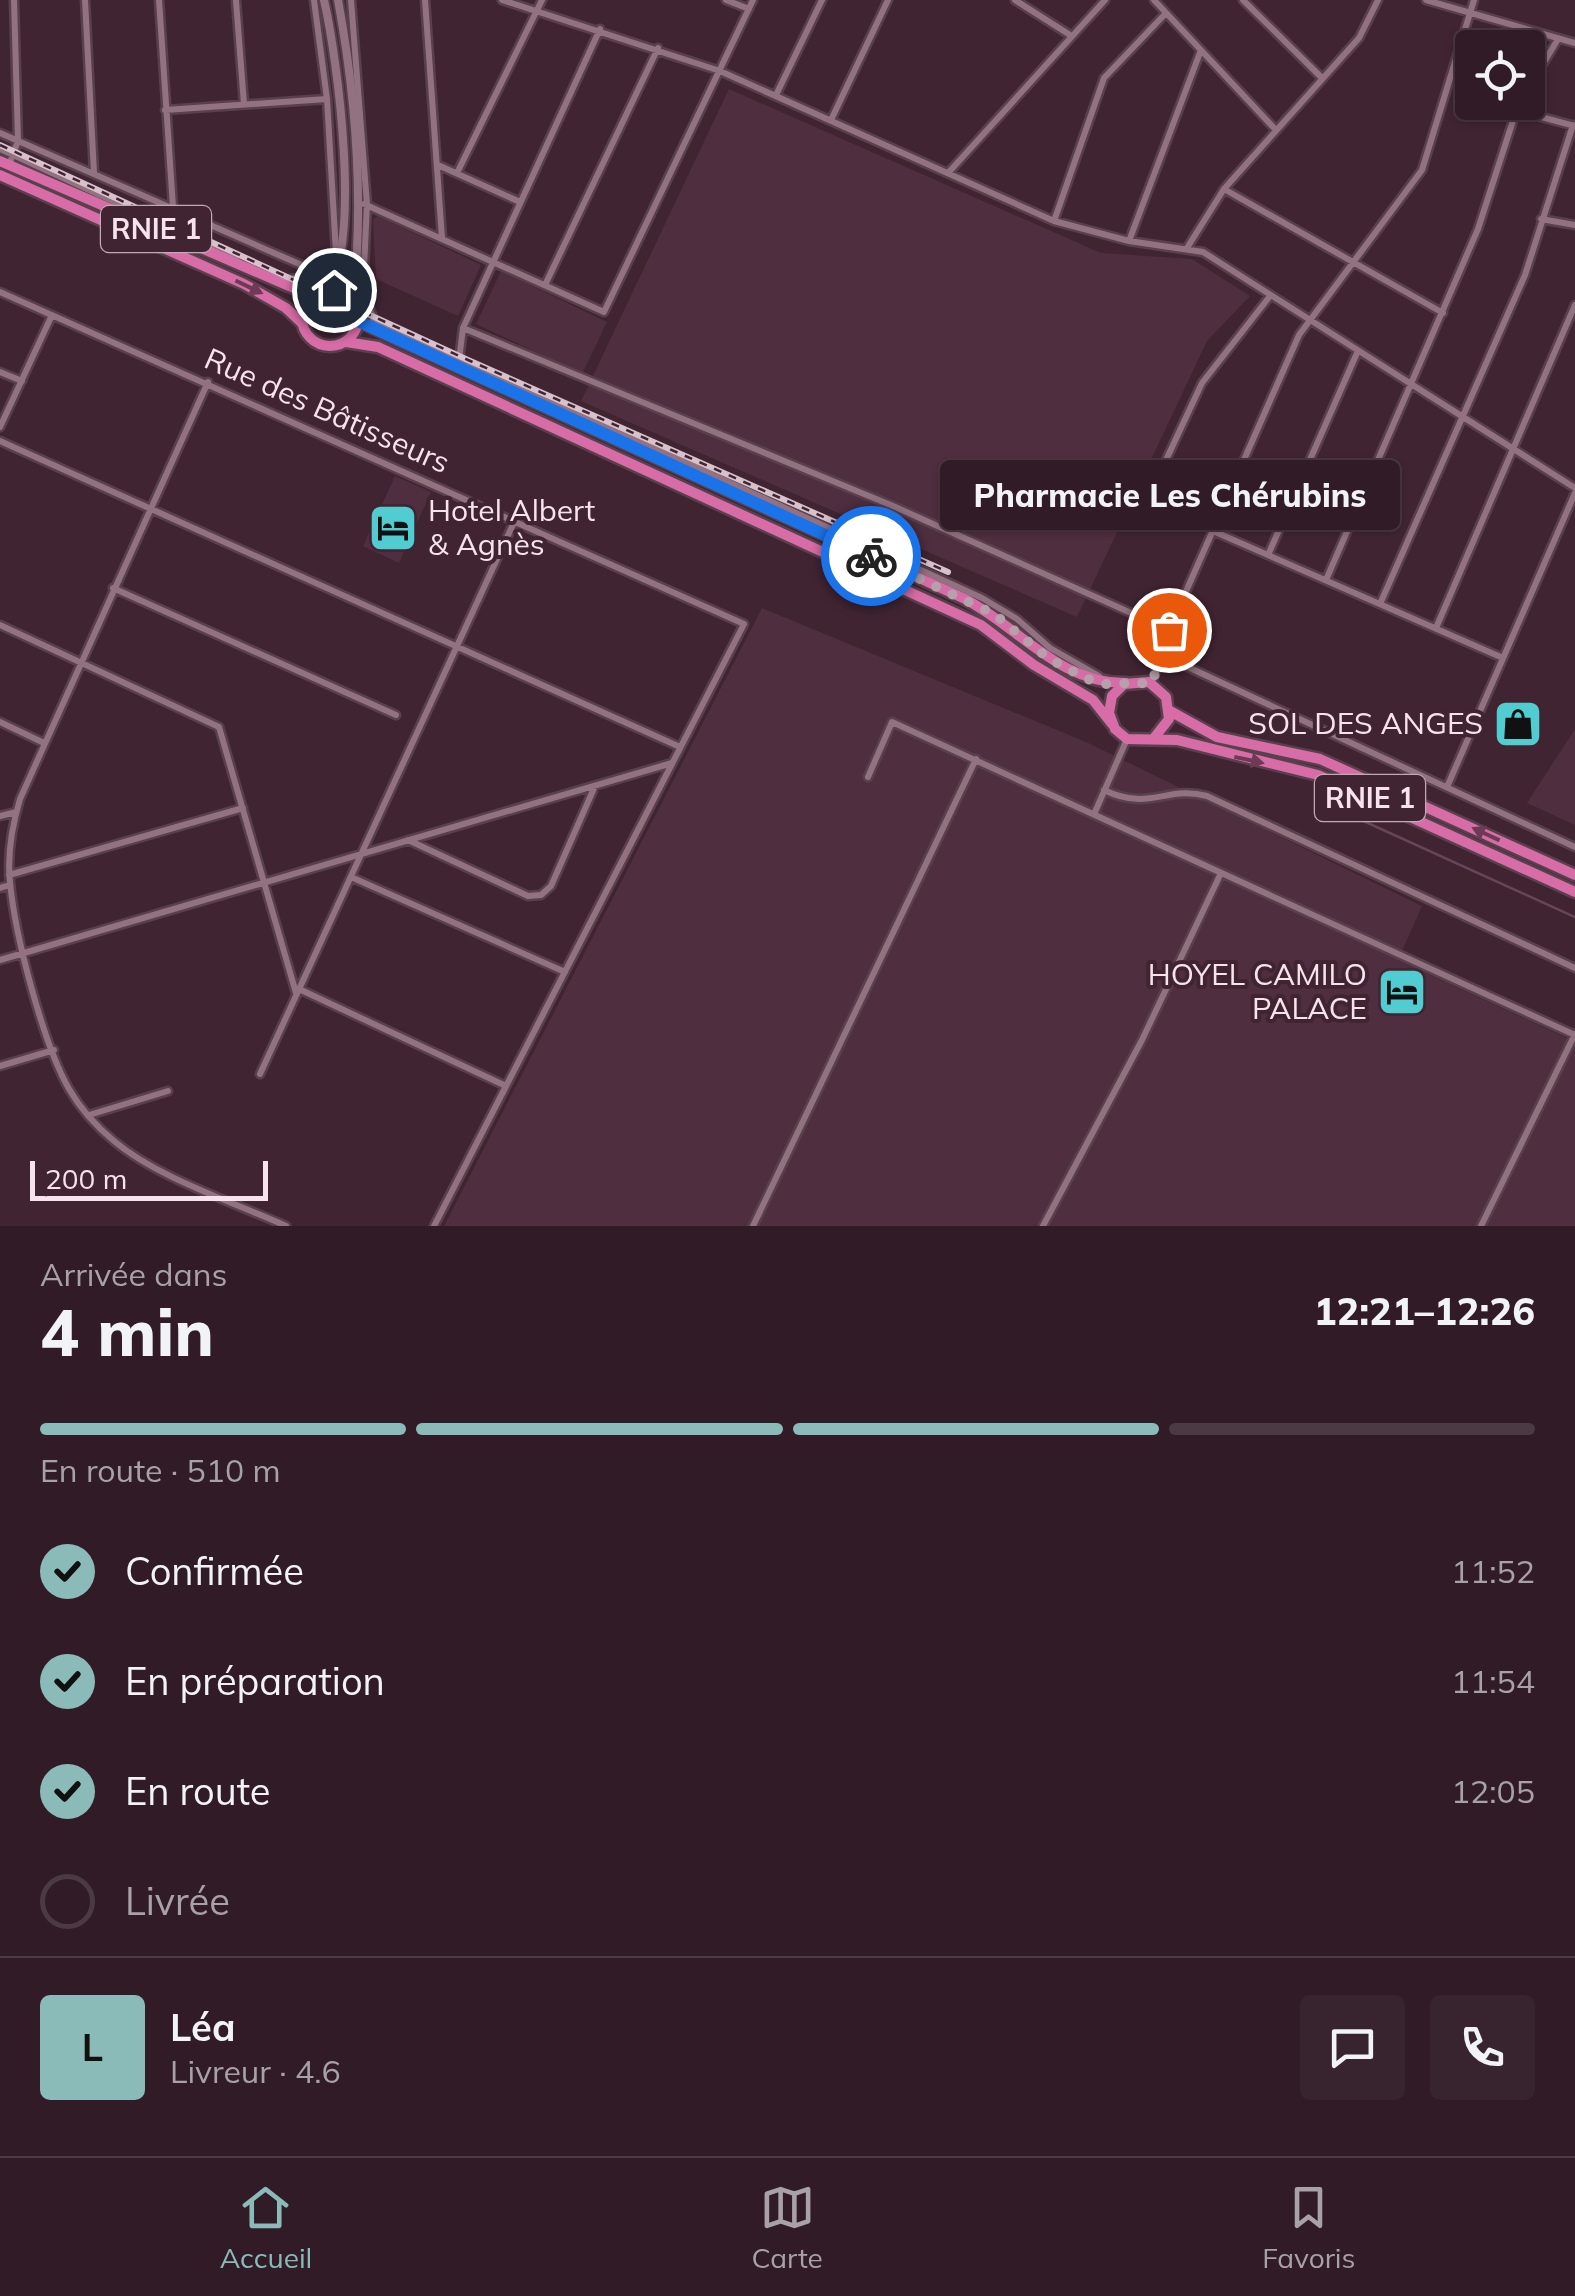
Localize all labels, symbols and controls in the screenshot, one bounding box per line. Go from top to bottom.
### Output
map controls [1455,30,1545,120]
button: locate [1455,30,1545,120]
road number: RNIE 1 [101,206,211,252]
pin [292,248,377,333]
icon: home [307,263,362,318]
one-way arrow [234,278,263,295]
street label: Rue des Bâtisseurs [199,339,456,481]
callout: Pharmacie Les Chérubins [939,460,1399,530]
text: Pharmacie Les Chérubins [974,475,1366,515]
place label: Hotel Albert & Agnès [428,491,595,563]
hotel icon: Hotel Albert & Agnès [367,502,419,554]
courier [821,506,921,606]
icon: bike [844,529,899,584]
pin [1127,588,1212,673]
icon: bag [1142,603,1197,658]
shop icon: SOL DES ANGES [1492,698,1544,750]
place label: SOL DES ANGES [1248,704,1483,742]
one-way arrow [1234,752,1265,768]
road number: RNIE 1 [1315,775,1425,821]
one-way arrow [1472,826,1501,843]
place label: HOYEL CAMILO PALACE [1148,955,1367,1027]
hotel icon: HOYEL CAMILO PALACE [1376,966,1428,1018]
scale bar [30,1156,268,1200]
text: 200 m [45,1161,127,1196]
text: Arrivée dans [40,1254,227,1294]
text: 12:21–12:26 [1314,1287,1535,1335]
text: 4 min [40,1291,214,1372]
text: En route · 510 m [40,1450,281,1490]
icon: check [40,1544,95,1599]
text: Confirmée [125,1547,304,1595]
text: 11:52 [1451,1551,1535,1591]
icon: check [40,1654,95,1709]
text: En préparation [125,1657,385,1705]
text: 11:54 [1451,1661,1535,1701]
icon: check [40,1764,95,1819]
text: En route [125,1767,271,1815]
text: 12:05 [1451,1771,1535,1811]
text: Livrée [125,1877,230,1925]
button: chat [1300,1995,1405,2100]
button: phone [1430,1995,1535,2100]
text: Léa [170,2003,235,2051]
text: L [82,2023,103,2071]
text: Livreur · 4.6 [170,2051,341,2091]
tab: Accueil [220,2180,312,2275]
tab: Carte [752,2180,823,2275]
tab: Favoris [1262,2180,1355,2275]

